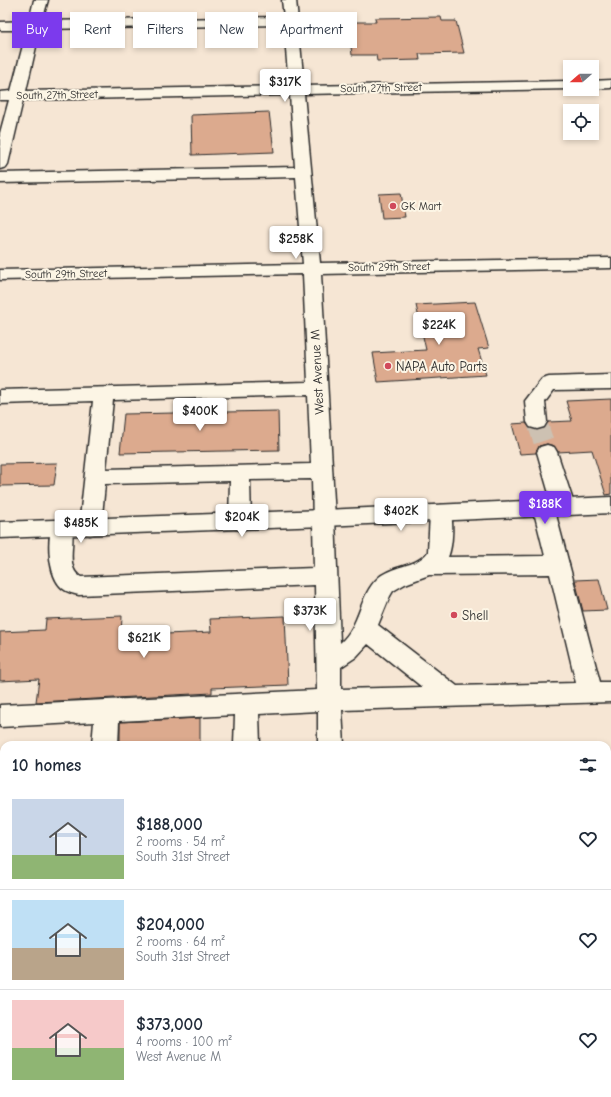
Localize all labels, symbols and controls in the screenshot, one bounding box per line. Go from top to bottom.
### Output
chip: Buy [12,12,62,48]
chip: Rent [70,12,125,48]
chip: Filters [133,12,197,48]
chip: New [205,12,258,48]
chip: Apartment [266,12,357,48]
north arrow [563,60,599,96]
map controls [563,60,599,140]
pin: $317K [257,69,313,103]
text: $317K [269,74,301,89]
street label: South 27th Street [340,81,423,95]
street label: South 27th Street [16,88,99,102]
button: locate [563,104,599,140]
place label: GK Mart [401,200,442,213]
marker: GK Mart [388,201,398,211]
pin: $258K [268,226,324,260]
text: $258K [278,231,314,246]
street label: South 29th Street [348,260,431,274]
street label: South 29th Street [25,267,108,281]
pin: $224K [411,312,467,346]
text: $224K [422,317,456,332]
street label: West Avenue M [307,329,327,415]
place label: NAPA Auto Parts [396,359,487,374]
marker: NAPA Auto Parts [383,361,393,371]
pin: $400K [172,398,228,432]
text: $400K [182,403,218,418]
pin: $188K [517,491,573,525]
text: $188K [528,496,562,511]
pin: $402K [373,498,429,532]
text: $402K [383,503,419,518]
pin: $204K [214,504,270,538]
text: $204K [224,509,260,524]
pin: $485K [53,510,109,544]
text: $485K [64,515,98,530]
pin: $373K [282,598,338,632]
text: $373K [293,603,327,618]
place label: Shell [462,608,488,623]
marker: Shell [449,610,459,620]
pin: $621K [116,625,172,659]
text: $621K [127,630,161,645]
icon: filters [577,754,599,776]
text: 10 homes [12,756,81,775]
icon: home [44,815,92,863]
text: $188,000 [136,815,203,834]
icon: heart [577,828,599,850]
text: 2 rooms · 54 m² [136,834,225,849]
text: South 31st Street [136,849,229,864]
text: $204,000 [136,915,205,934]
icon: home [44,916,92,964]
icon: heart [577,929,599,951]
text: 2 rooms · 64 m² [136,934,225,949]
text: South 31st Street [136,949,229,964]
text: $373,000 [136,1015,203,1034]
icon: home [44,1016,92,1064]
icon: heart [577,1029,599,1051]
text: 4 rooms · 100 m² [136,1034,232,1049]
text: West Avenue M [136,1049,221,1064]

